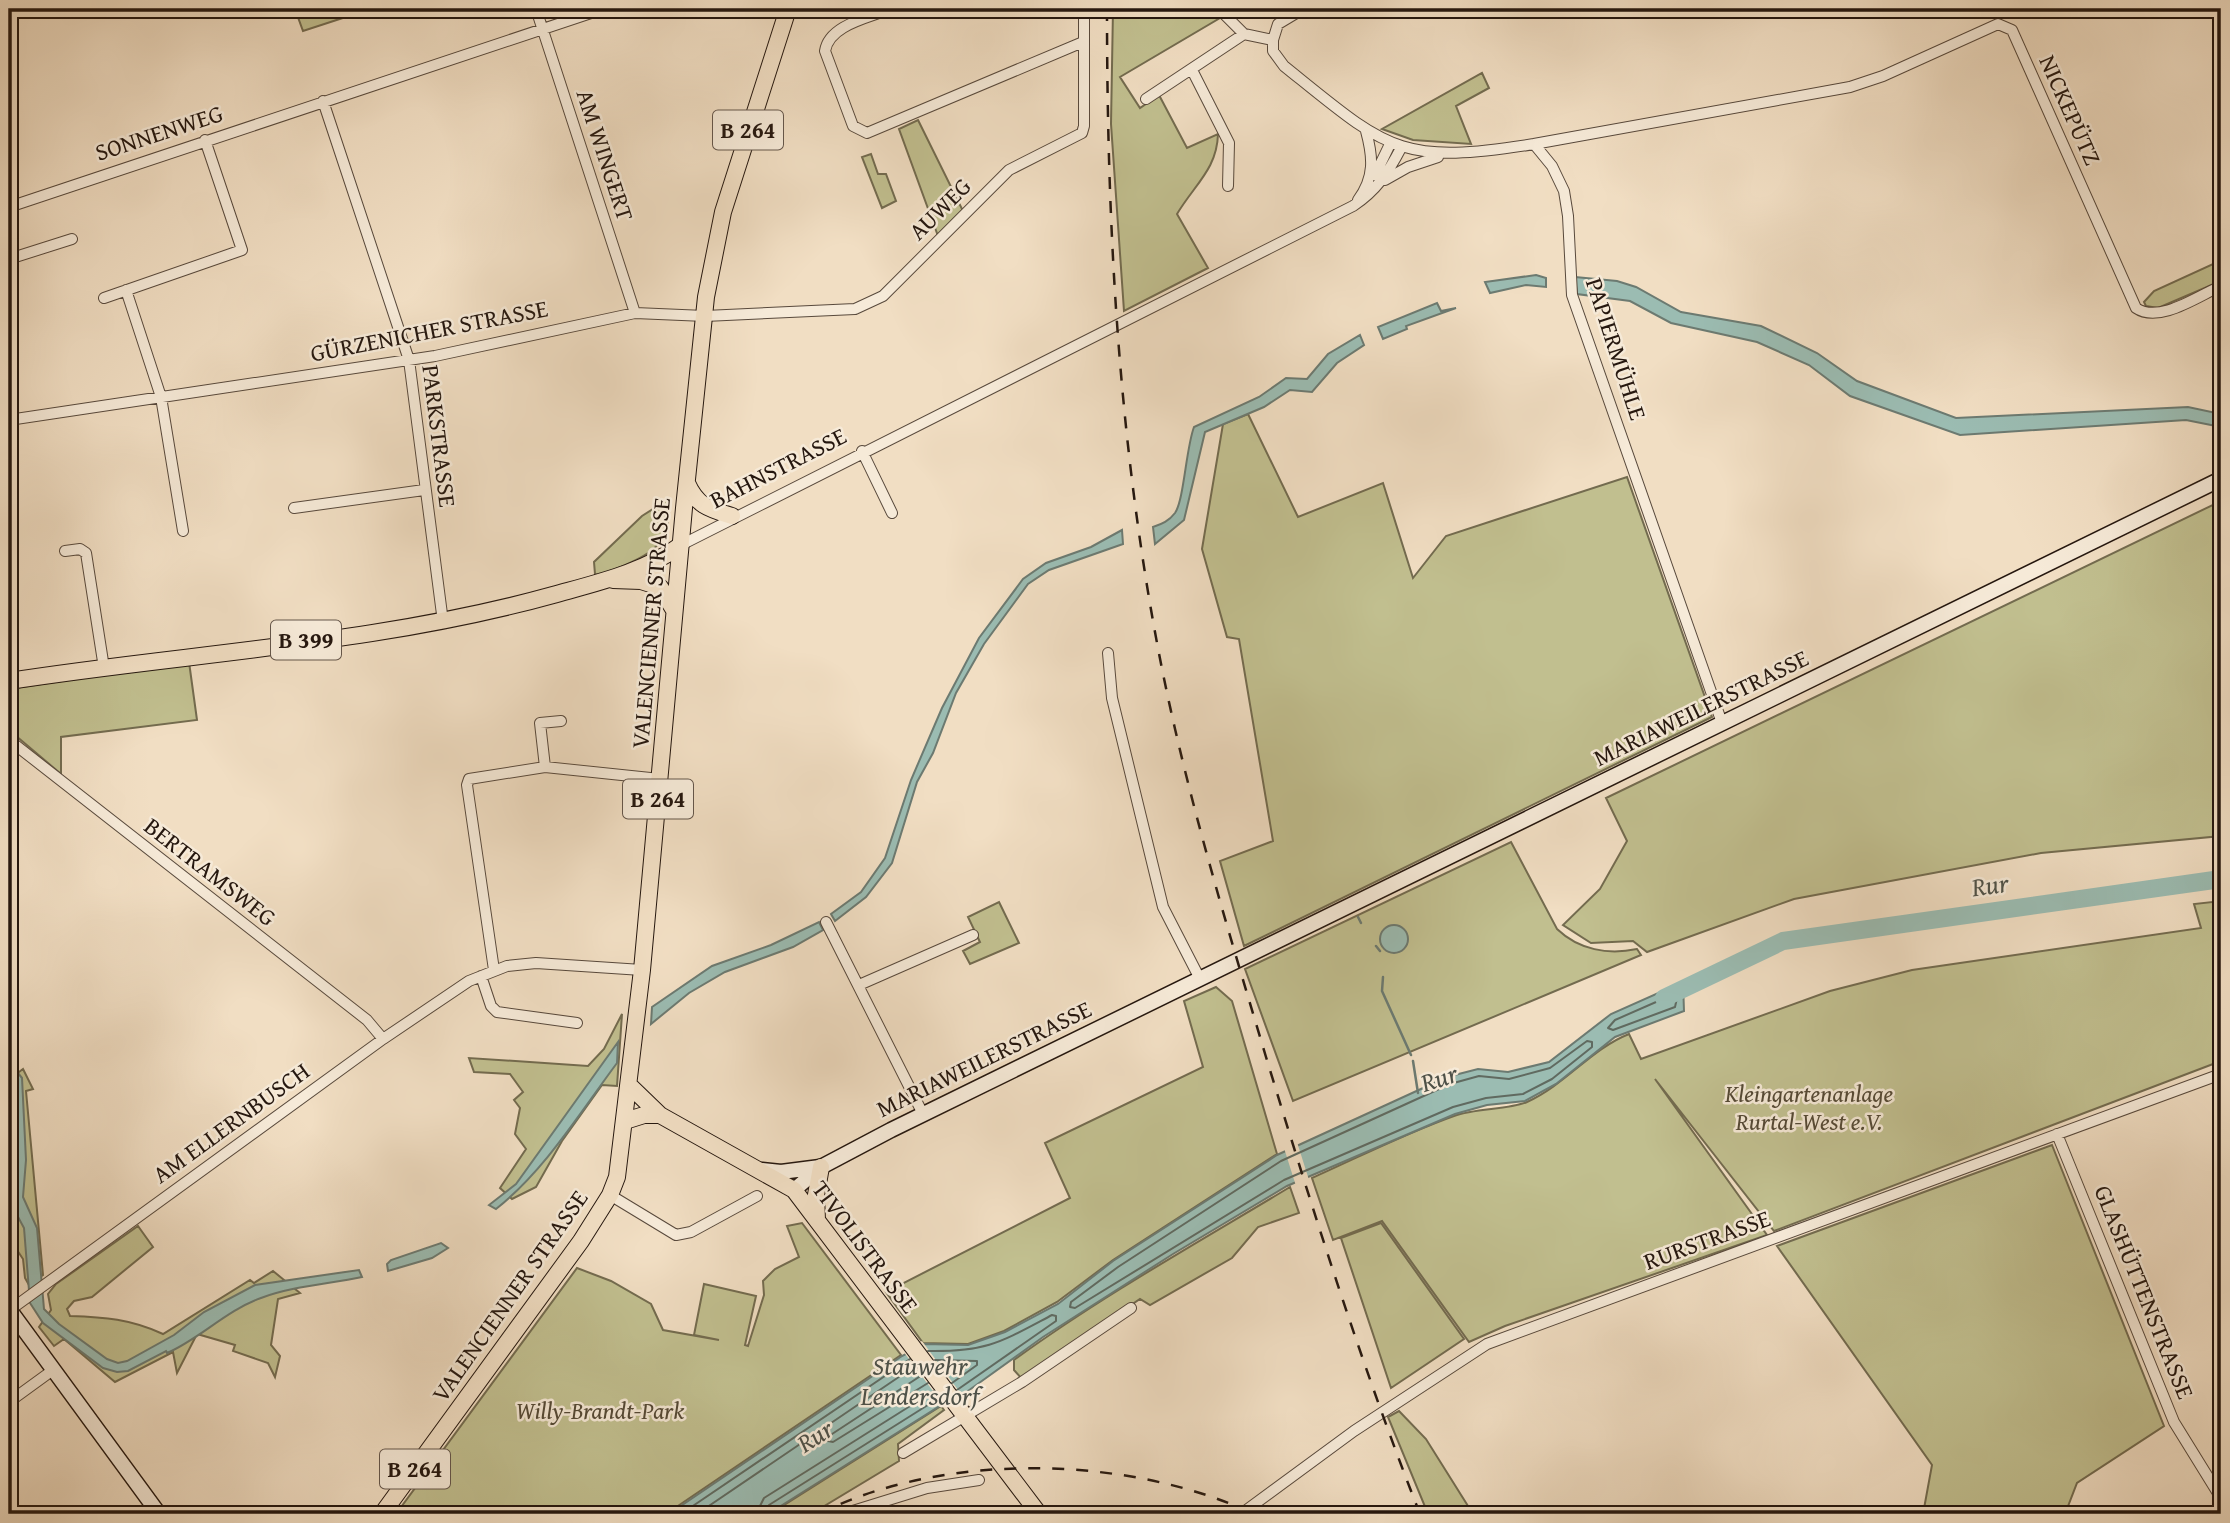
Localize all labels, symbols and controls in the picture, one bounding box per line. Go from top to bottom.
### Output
street label: NICKEPÜTZ [2031,49,2110,171]
street label: AM WINGERT [568,85,643,225]
street label: SONNENWEG [91,95,227,170]
road number: B 264 [713,111,783,150]
street label: AUWEG [900,169,979,248]
street label: PAPIERMÜHLE [1577,273,1656,424]
street label: GÜRZENICHER STRASSE [307,290,551,371]
street label: PARKSTRASSE [413,363,466,509]
street label: BAHNSTRASSE [703,418,852,517]
street label: VALENCIENNER STRASSE [622,496,679,750]
road number: B 399 [271,620,341,660]
street label: MARIAWEILERSTRASSE [1587,640,1814,775]
road number: B 264 [623,779,693,818]
street label: BERTRAMSWEG [137,809,284,934]
water label: Rur [1968,862,2012,907]
street label: MARIAWEILERSTRASSE [870,991,1097,1126]
street label: AM ELLERNBUSCH [145,1053,317,1192]
water label: Rur [1414,1053,1464,1102]
park label: Kleingartenanlage Rurtal-West e.V. [1724,1076,1893,1139]
street label: TIVOLISTRASSE [804,1173,927,1320]
street label: GLASHÜTTENSTRASSE [2086,1180,2203,1404]
street label: VALENCIENNER STRASSE [423,1183,596,1409]
street label: RURSTRASSE [1639,1200,1775,1279]
water label: Stauwehr Lendersdorf [860,1346,984,1415]
park label: Willy-Brandt-Park [516,1393,684,1428]
water label: Rur [788,1408,842,1463]
road number: B 264 [380,1450,450,1488]

